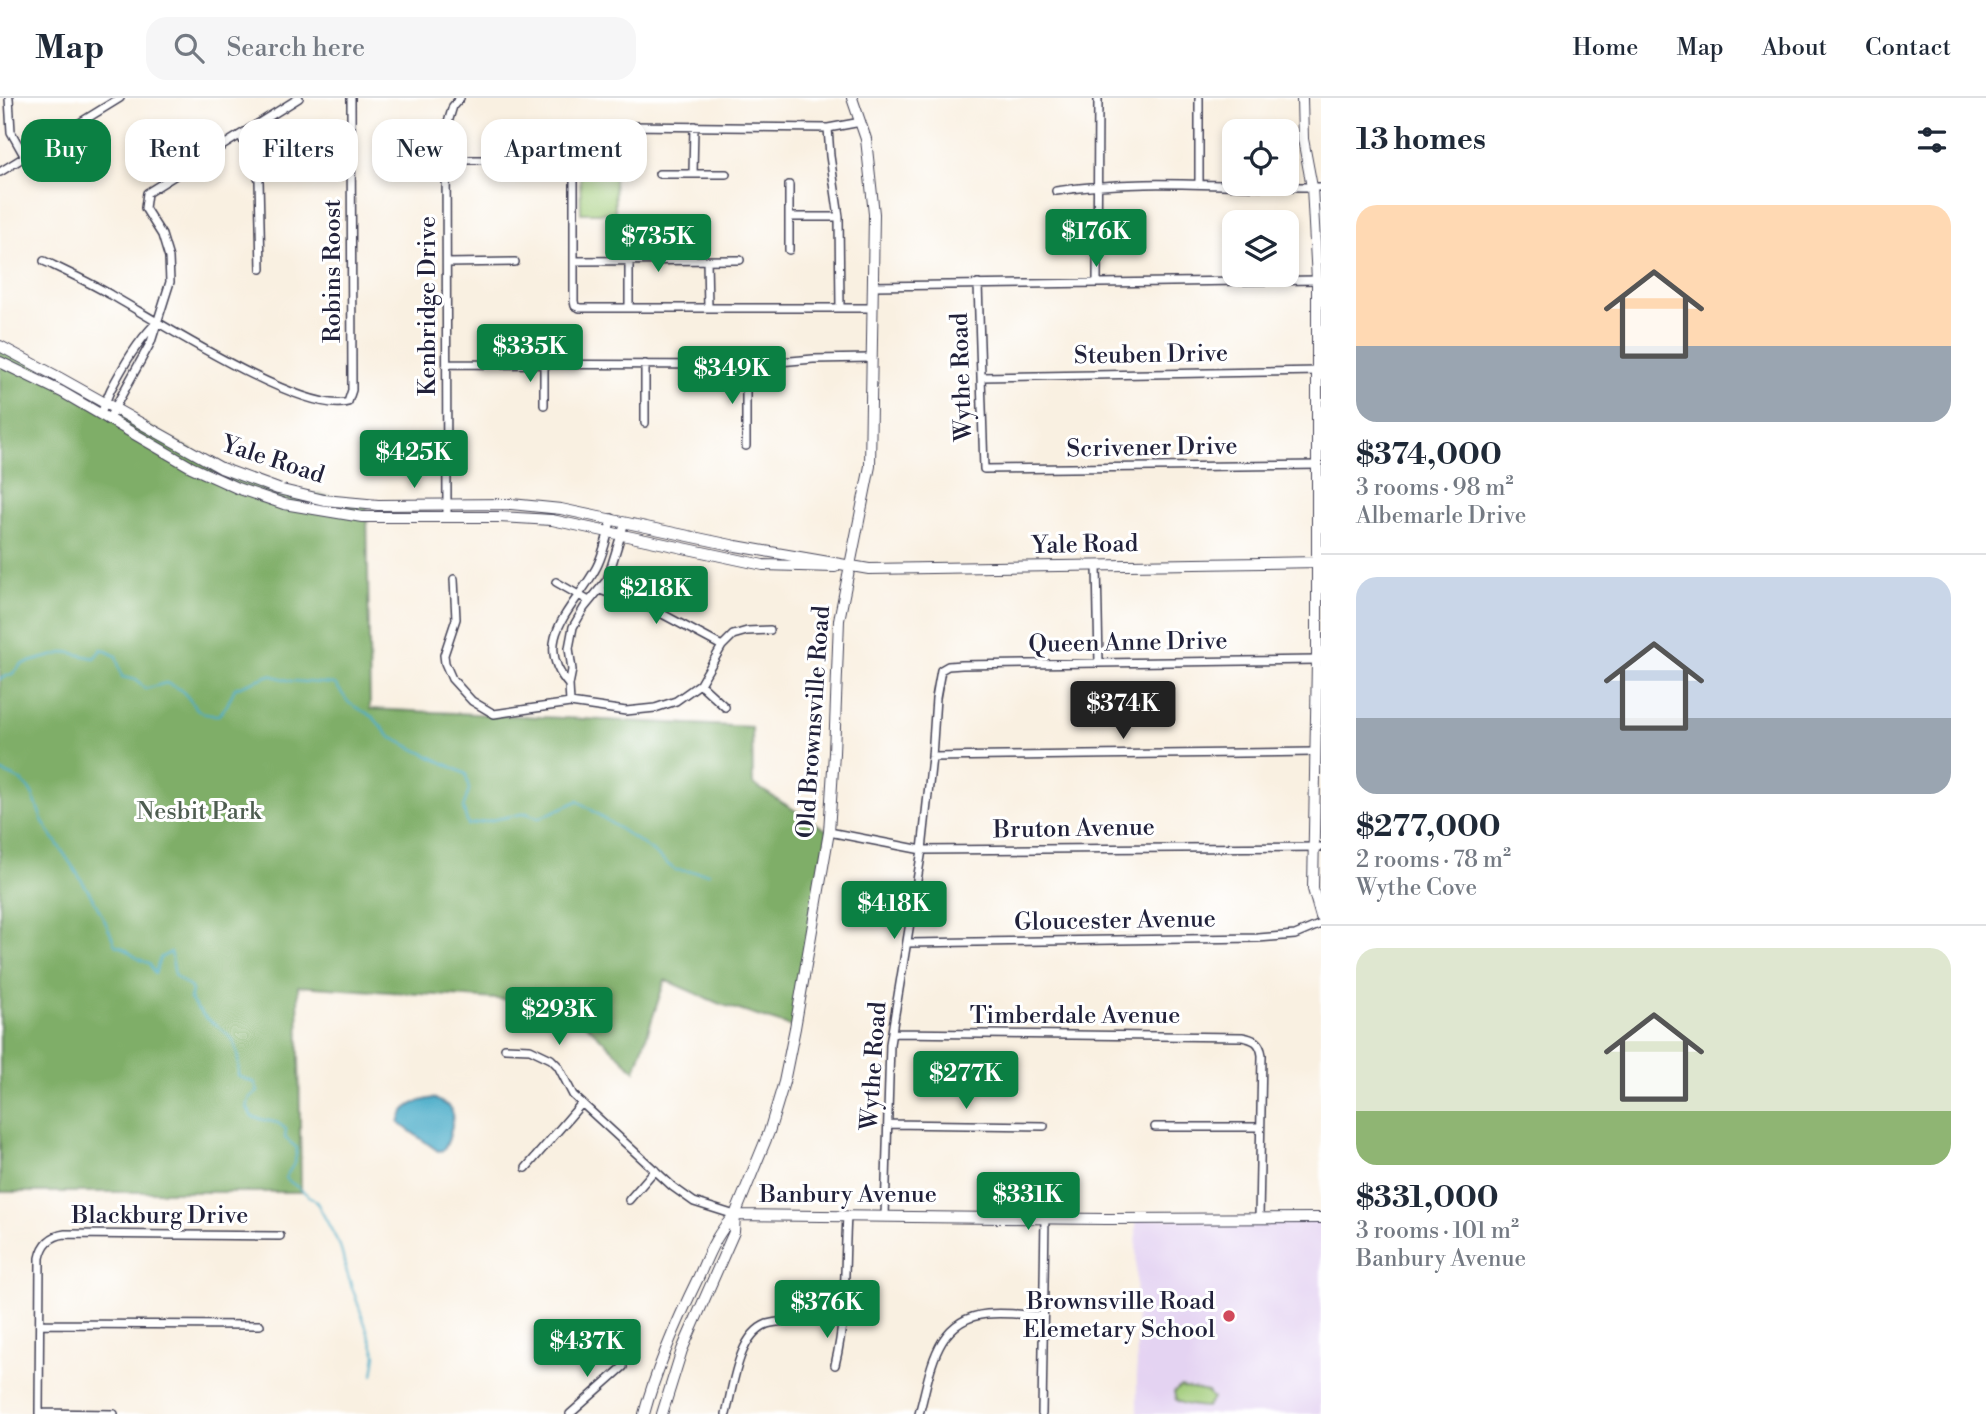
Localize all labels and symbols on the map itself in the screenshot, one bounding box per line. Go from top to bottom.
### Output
street label: Robins Roost [318,199,348,343]
pin: $176K [1047,209,1145,269]
pin: $735K [609,214,707,274]
street label: Kenbridge Drive [413,216,443,396]
street label: Wythe Road [945,312,979,443]
pin: $335K [481,324,579,384]
street label: Steuben Drive [1074,339,1228,371]
pin: $349K [683,346,781,406]
street label: Yale Road [216,429,329,491]
pin: $425K [365,430,463,490]
street label: Scrivener Drive [1066,432,1238,464]
street label: Yale Road [1029,529,1139,561]
pin: $218K [607,566,705,626]
street label: Old Brownsville Road [791,604,837,839]
street label: Queen Anne Drive [1028,626,1228,660]
pin: $374K [1074,682,1172,741]
park label: Nesbit Park [137,797,263,827]
street label: Bruton Avenue [992,813,1155,845]
pin: $418K [845,882,943,941]
street label: Gloucester Avenue [1014,904,1216,938]
pin: $293K [510,988,608,1047]
street label: Wythe Road [854,1000,893,1132]
street label: Timberdale Avenue [970,1001,1180,1031]
pin: $277K [917,1052,1015,1111]
pin: $331K [979,1172,1077,1232]
street label: Banbury Avenue [758,1180,937,1210]
street label: Blackburg Drive [71,1201,248,1231]
pin: $376K [778,1280,876,1340]
place label: Brownsville Road Elemetary School [1023,1287,1215,1345]
marker: Brownsville Road Elemetary School [1221,1308,1237,1324]
pin: $437K [538,1320,636,1379]

